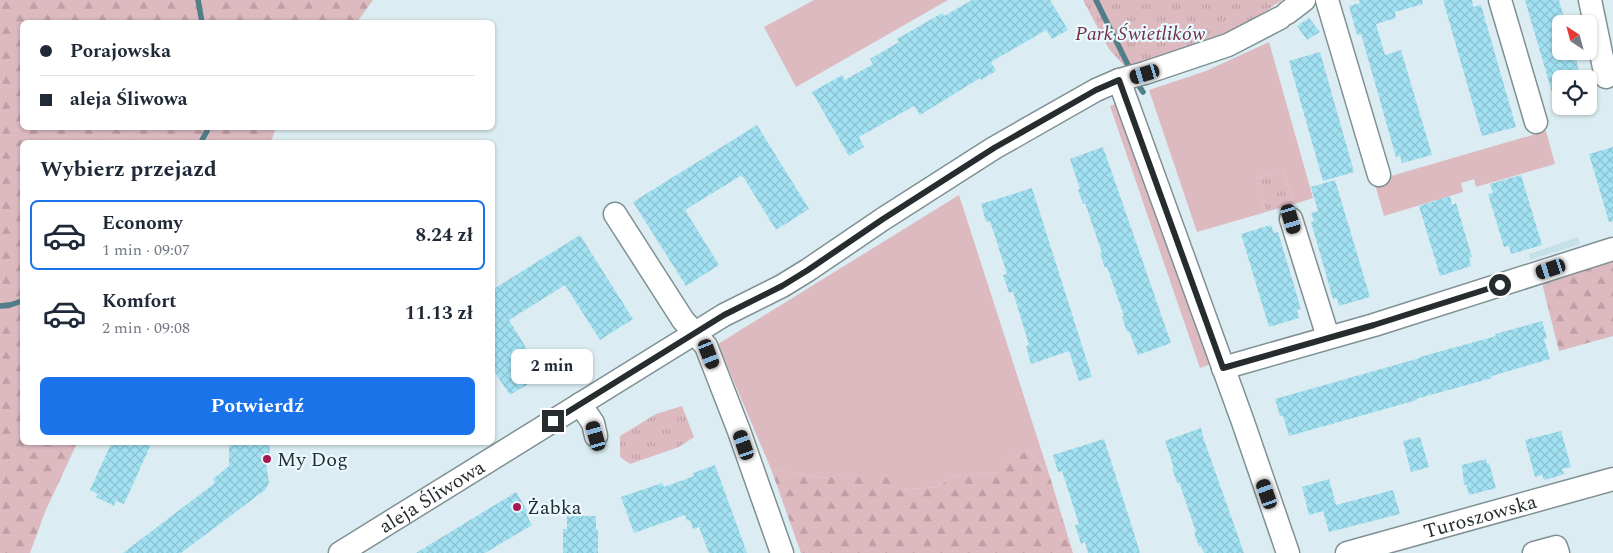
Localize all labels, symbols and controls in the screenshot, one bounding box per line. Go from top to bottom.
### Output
north arrow [1552,15,1598,60]
map controls [1552,15,1597,115]
park label: Park Świetlików [1075,19,1206,49]
text: Porajowska [70,37,171,66]
car [1128,62,1161,86]
button: locate [1552,70,1597,115]
text: aleja Śliwowa [70,85,188,114]
text: Wybierz przejazd [40,153,217,186]
car [1279,202,1302,236]
text: Economy [102,209,183,238]
icon: car [42,213,87,258]
text: 8.24 zł [416,221,473,250]
text: 1 min · 09:07 [102,238,190,262]
car [1534,257,1567,281]
route start [1489,274,1511,296]
text: Komfort [102,287,177,316]
icon: car [42,291,87,336]
text: 11.13 zł [405,299,473,328]
text: 2 min · 09:08 [102,316,190,340]
car [696,337,721,371]
callout: 2 min [512,348,594,384]
text: 2 min [531,354,573,378]
button: Potwierdź [40,377,475,435]
route end [542,410,564,432]
car [584,420,607,452]
car [732,428,755,462]
place label: My Dog [277,445,348,475]
marker: My Dog [261,453,273,465]
street label: aleja Śliwowa [373,453,491,541]
car [1255,477,1278,511]
street label: Turoszowska [1420,487,1541,547]
place label: Żabka [527,493,582,523]
marker: Żabka [511,501,523,513]

